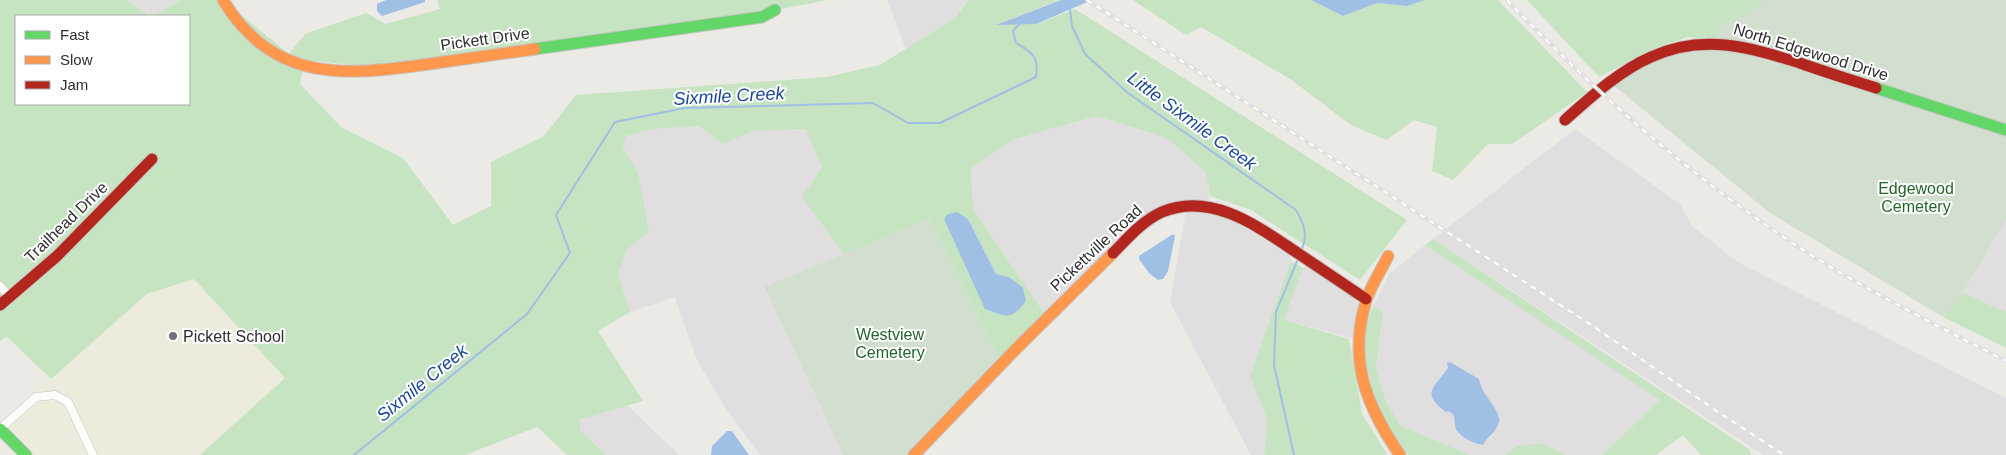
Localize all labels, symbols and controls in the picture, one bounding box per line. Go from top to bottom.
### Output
legend [15,15,190,105]
street label: North Edgewood Drive [1732,20,1891,84]
street label: Pickett Drive [439,24,531,54]
text: Fast [60,26,90,43]
text: Slow [60,51,93,68]
water label: Little Sixmile Creek [1124,68,1261,175]
text: Jam [60,76,88,93]
water label: Sixmile Creek [673,83,786,109]
street label: Trailhead Drive [21,178,111,266]
park label: Edgewood Cemetery [1878,180,1954,215]
street label: Pickettville Road [1047,201,1145,295]
park label: Westview Cemetery [855,326,925,361]
place label: Pickett School [183,328,284,345]
marker: Pickett School [167,330,179,342]
water label: Sixmile Creek [373,340,472,426]

